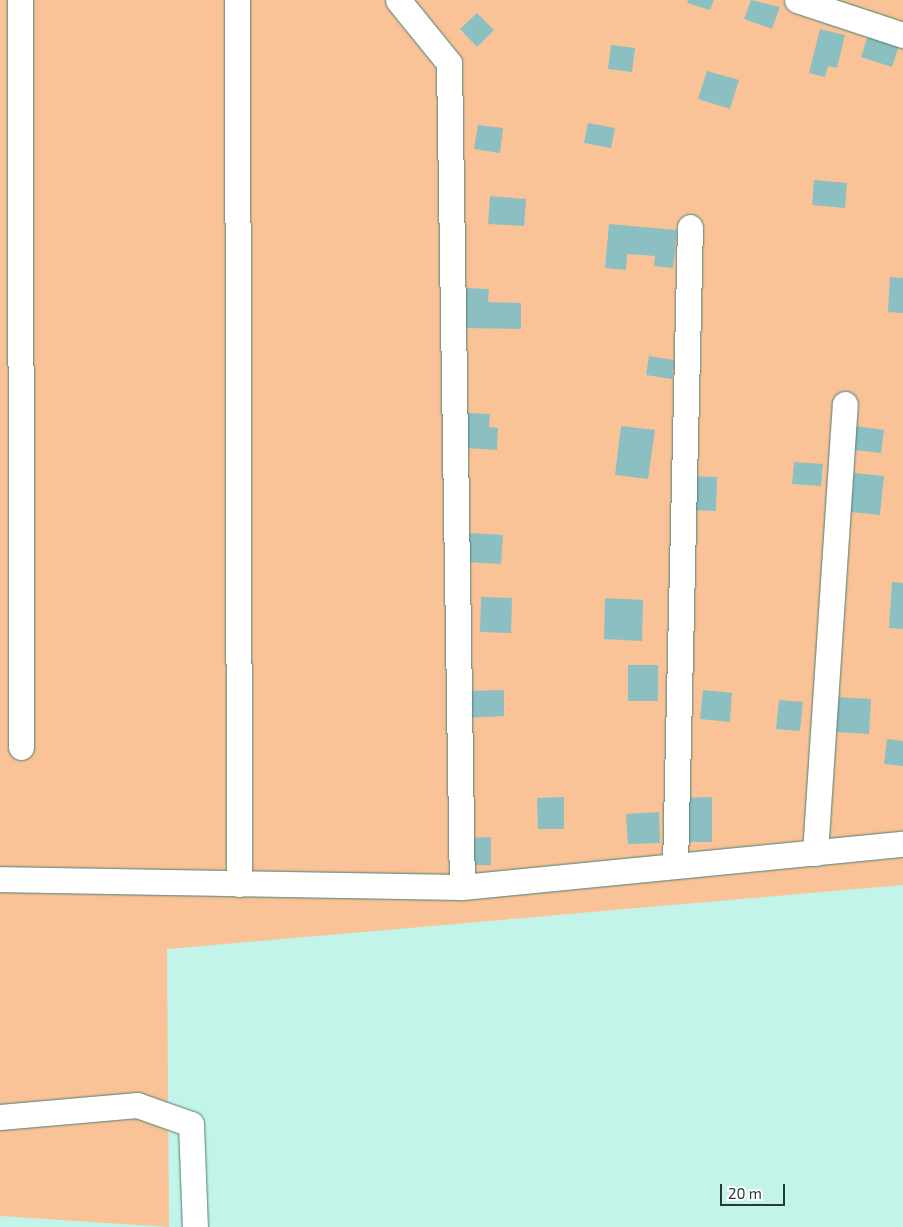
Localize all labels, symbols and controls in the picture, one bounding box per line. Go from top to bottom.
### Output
scale bar [723,1174,788,1206]
text: 20 m [728,1184,762,1202]

